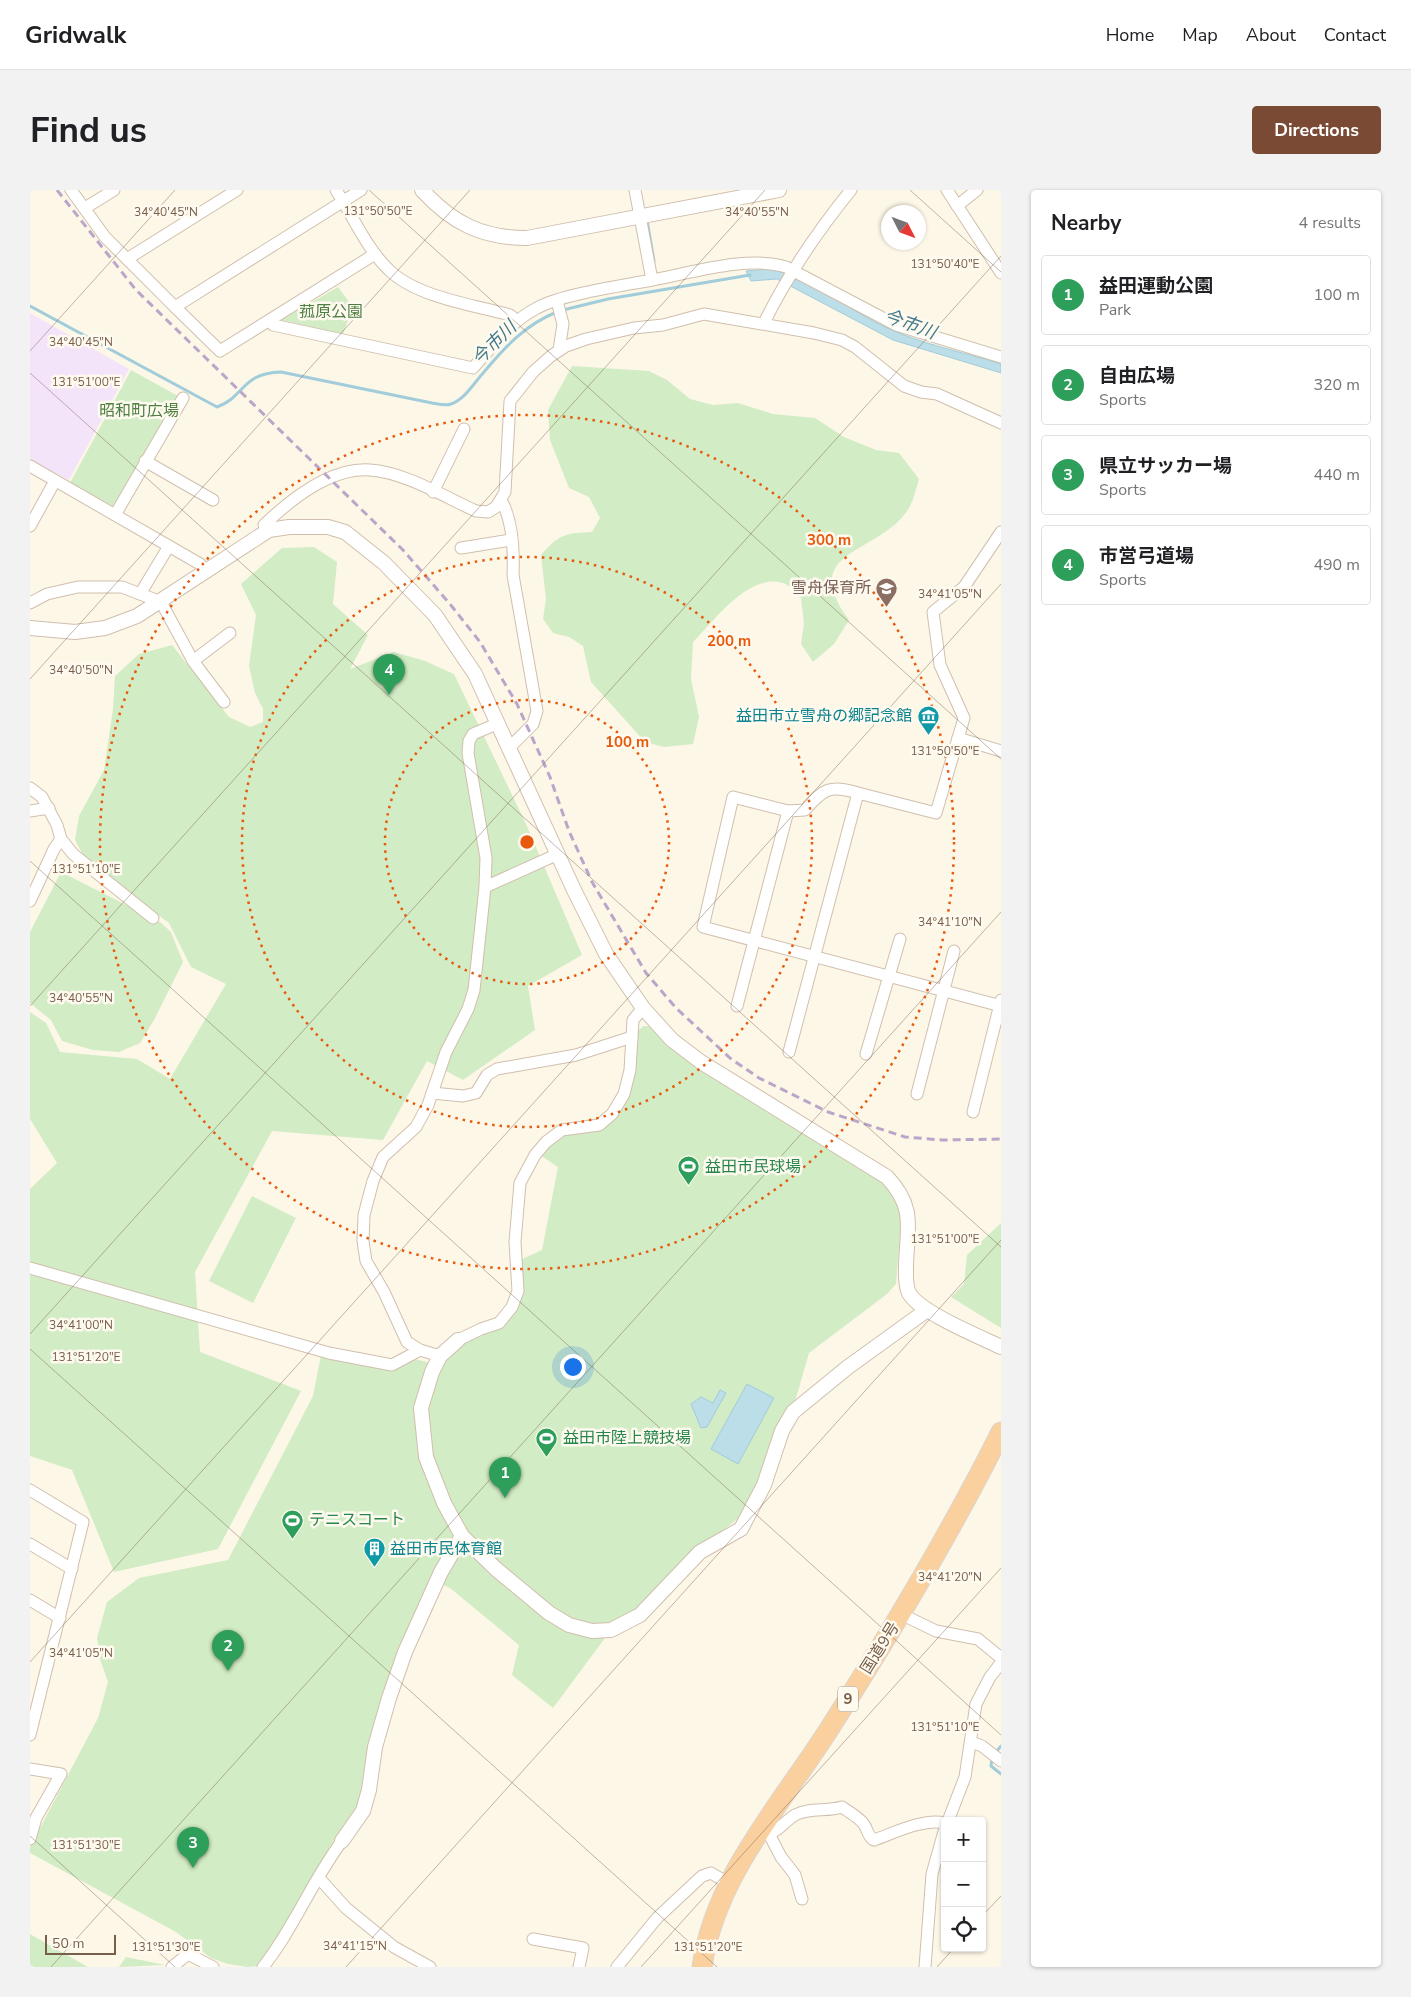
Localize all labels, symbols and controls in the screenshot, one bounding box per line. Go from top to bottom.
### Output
text: Gridwalk [25,19,126,51]
text: Home [1106,23,1154,47]
text: Map [1182,23,1218,47]
text: About [1246,23,1296,47]
text: Contact [1324,23,1386,47]
button: Directions [1252,106,1381,154]
text: Find us [30,107,147,154]
text: 131°50'50"E [343,203,413,219]
text: 34°40'45"N [134,204,198,220]
text: 34°40'55"N [725,204,789,220]
north arrow [881,205,926,250]
text: Nearby [1051,209,1121,237]
text: 4 results [1299,212,1361,234]
text: 131°50'40"E [910,256,980,272]
text: 益田運動公園 [1099,273,1213,299]
text: 1 [1063,284,1073,306]
text: 100 m [1313,284,1360,306]
text: Park [1099,299,1131,321]
park label: 菰原公園 [299,301,363,323]
water label: 今市川 [881,303,941,345]
water label: 今市川 [466,314,523,371]
text: 34°40'45"N [49,334,113,350]
text: 自由広場 [1099,363,1175,389]
text: 131°51'00"E [51,374,121,390]
text: 2 [1063,374,1073,396]
text: 320 m [1313,374,1360,396]
text: Sports [1099,389,1147,411]
park label: 昭和町広場 [99,400,179,422]
text: 県立サッカー場 [1099,453,1232,479]
text: 3 [1063,464,1073,486]
text: 440 m [1313,464,1360,486]
text: Sports [1099,479,1147,501]
text: 300 m [807,530,851,550]
text: 市営弓道場 [1099,543,1194,569]
text: 4 [1063,554,1073,576]
text: 490 m [1313,554,1360,576]
text: Sports [1099,569,1147,591]
school or university icon: 雪舟保育所 [875,576,899,607]
place label: 雪舟保育所 [791,577,871,599]
text: 34°41'05"N [918,586,982,602]
text: 200 m [707,631,751,651]
pin: 4 [373,654,405,695]
text: 34°40'50"N [49,662,113,678]
museum icon: 益田市立雪舟の郷記念館 [916,704,940,735]
place label: 益田市立雪舟の郷記念館 [736,705,912,727]
text: 100 m [605,732,649,752]
text: 131°50'50"E [910,743,980,759]
centre of rings [518,833,536,851]
text: 131°51'10"E [51,861,121,877]
text: 34°41'10"N [918,914,982,930]
text: 34°40'55"N [49,990,113,1006]
sports icon: 益田市民球場 [677,1155,701,1186]
place label: 益田市民球場 [705,1156,801,1178]
text: 131°51'00"E [910,1231,980,1247]
text: 34°41'00"N [49,1317,113,1333]
text: 131°51'20"E [51,1349,121,1365]
your location [560,1354,586,1380]
sports icon: 益田市陸上競技場 [535,1426,559,1457]
place label: 益田市陸上競技場 [563,1427,691,1449]
pin: 1 [489,1457,521,1498]
sports icon: テニスコート [281,1508,305,1539]
place label: テニスコート [309,1509,405,1531]
building icon: 益田市民体育館 [362,1537,386,1568]
place label: 益田市民体育館 [390,1538,502,1560]
text: 34°41'20"N [918,1569,982,1585]
street label: 国道9号 [855,1618,905,1678]
pin: 2 [212,1630,244,1671]
text: 34°41'05"N [49,1645,113,1661]
road number: 9 [838,1686,858,1712]
text: 131°51'10"E [910,1719,980,1735]
map controls [941,1817,986,1952]
button: + [941,1817,986,1862]
pin: 3 [177,1827,209,1868]
text: 131°51'30"E [51,1837,121,1853]
button: − [941,1862,986,1907]
button: locate [941,1907,986,1952]
scale bar [45,1932,116,1955]
text: 50 m [52,1934,84,1953]
text: 34°41'15"N [323,1938,387,1954]
text: 131°51'30"E [131,1939,201,1955]
text: 131°51'20"E [673,1939,743,1955]

